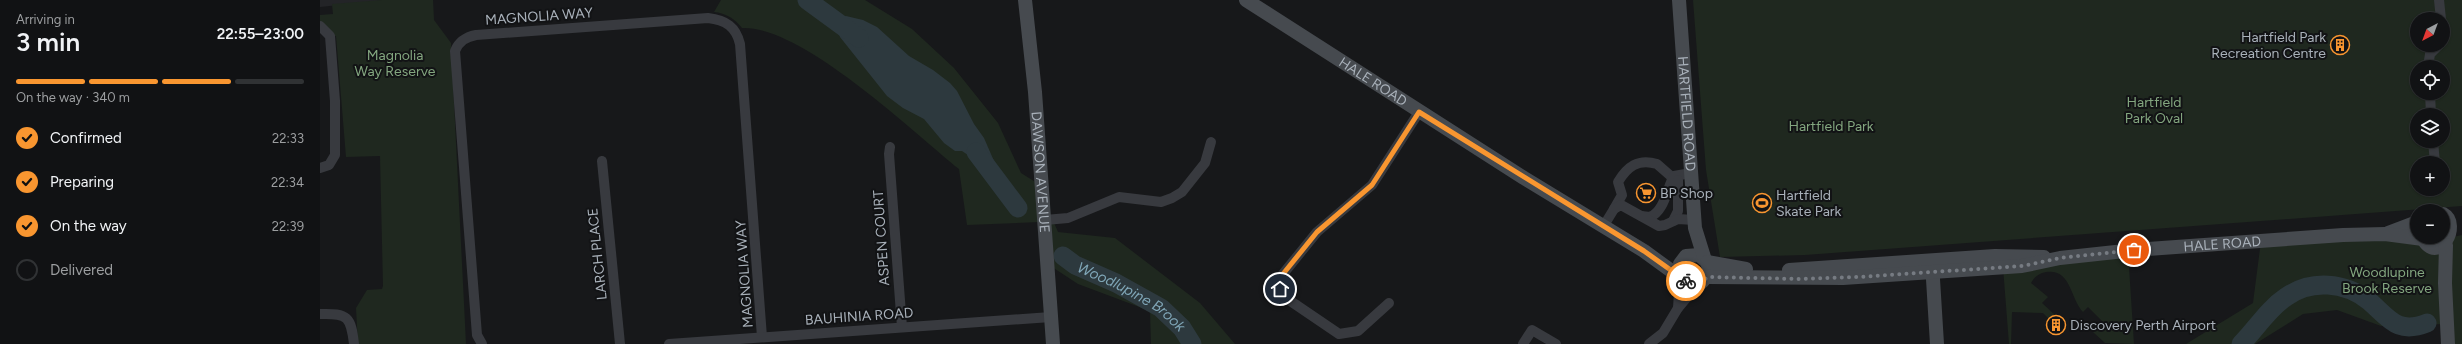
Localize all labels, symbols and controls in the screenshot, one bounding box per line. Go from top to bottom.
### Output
street label: MAGNOLIA WAY [485,4,594,29]
text: Arriving in [16,12,75,27]
north arrow [2410,12,2450,52]
map controls [2410,12,2450,244]
text: 22:55–23:00 [217,25,304,43]
text: 3 min [16,26,80,58]
place label: Hartfield Park Recreation Centre [2211,29,2326,62]
building icon: Hartfield Park Recreation Centre [2329,34,2351,56]
park label: Magnolia Way Reserve [355,47,436,80]
street label: HALE ROAD [1336,54,1410,110]
street label: HARTFIELD ROAD [1674,56,1699,172]
button: locate [2410,60,2450,100]
text: On the way · 340 m [16,90,130,105]
park label: Hartfield Park Oval [2125,94,2183,127]
button: layers [2410,108,2450,148]
street label: DAWSON AVENUE [1027,111,1053,234]
park label: Hartfield Park [1788,118,1874,135]
icon: check [16,127,38,149]
text: Confirmed [50,129,122,147]
text: 22:33 [272,131,304,146]
button: + [2410,156,2450,196]
icon: check [16,171,38,193]
text: Preparing [50,173,114,191]
text: 22:34 [271,175,304,190]
supermarket icon: BP Shop [1635,182,1657,204]
place label: BP Shop [1660,185,1713,202]
place label: Hartfield Skate Park [1776,187,1842,220]
street label: ASPEN COURT [870,189,893,286]
sports icon: Hartfield Skate Park [1751,192,1773,214]
button: − [2410,204,2450,244]
street label: LARCH PLACE [584,207,611,301]
icon: check [16,215,38,237]
text: On the way [50,217,127,235]
text: 22:39 [272,219,304,234]
street label: MAGNOLIA WAY [732,219,757,328]
pin [2117,233,2151,267]
street label: HALE ROAD [2183,233,2262,255]
icon: bag [2123,239,2145,261]
water label: Woodlupine Brook [1074,258,1190,336]
text: Delivered [50,261,113,279]
courier [1666,261,1706,301]
park label: Woodlupine Brook Reserve [2342,264,2432,297]
icon: bike [1675,270,1697,292]
pin [1263,272,1297,306]
icon: home [1269,278,1291,300]
street label: BAUHINIA ROAD [804,304,914,329]
building icon: Discovery Perth Airport [2045,314,2067,336]
place label: Discovery Perth Airport [2070,317,2216,334]

